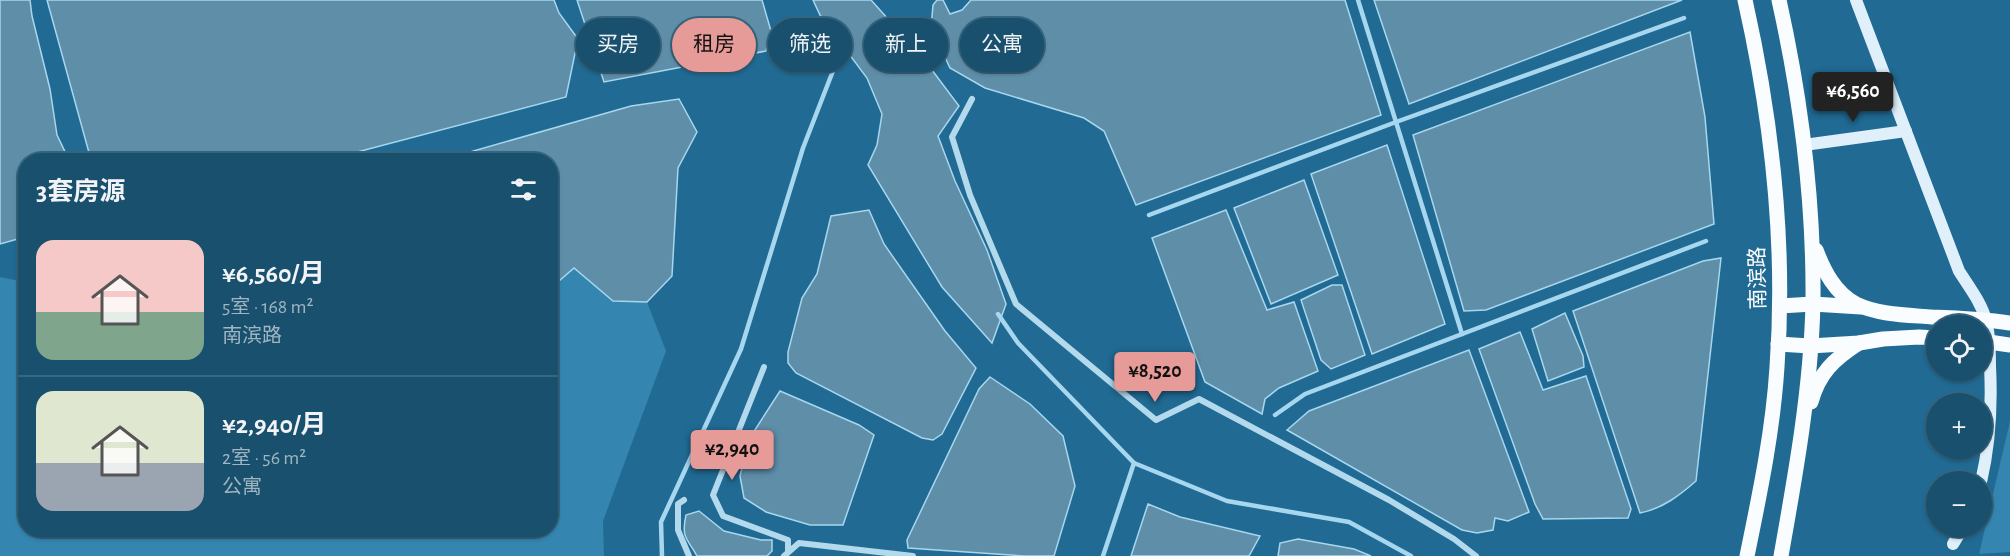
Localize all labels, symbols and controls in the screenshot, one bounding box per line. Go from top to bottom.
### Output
chip: 买房 [576,18,660,72]
chip: 租房 [672,18,756,72]
chip: 筛选 [768,18,852,72]
chip: 新上 [864,18,948,72]
chip: 公寓 [960,18,1044,72]
pin: ¥6,560 [1804,72,1902,123]
text: ¥6,560 [1826,81,1880,101]
icon: filters [507,173,540,206]
text: 3套房源 [36,179,125,205]
street label: 南滨路 [1746,246,1769,310]
text: ¥6,560/月 [222,261,325,287]
icon: home [84,264,156,336]
text: 5室 · 168 m² [222,297,314,317]
map controls [1926,315,1992,537]
button: locate [1926,315,1992,381]
text: 南滨路 [222,326,282,346]
pin: ¥8,520 [1106,352,1204,403]
text: ¥8,520 [1128,361,1182,381]
button: + [1926,393,1992,459]
text: ¥2,940/月 [222,412,326,438]
icon: home [84,415,156,487]
pin: ¥2,940 [683,430,781,481]
text: ¥2,940 [705,439,759,459]
text: 2室 · 56 m² [222,448,306,468]
button: − [1926,471,1992,537]
text: 公寓 [222,477,262,497]

